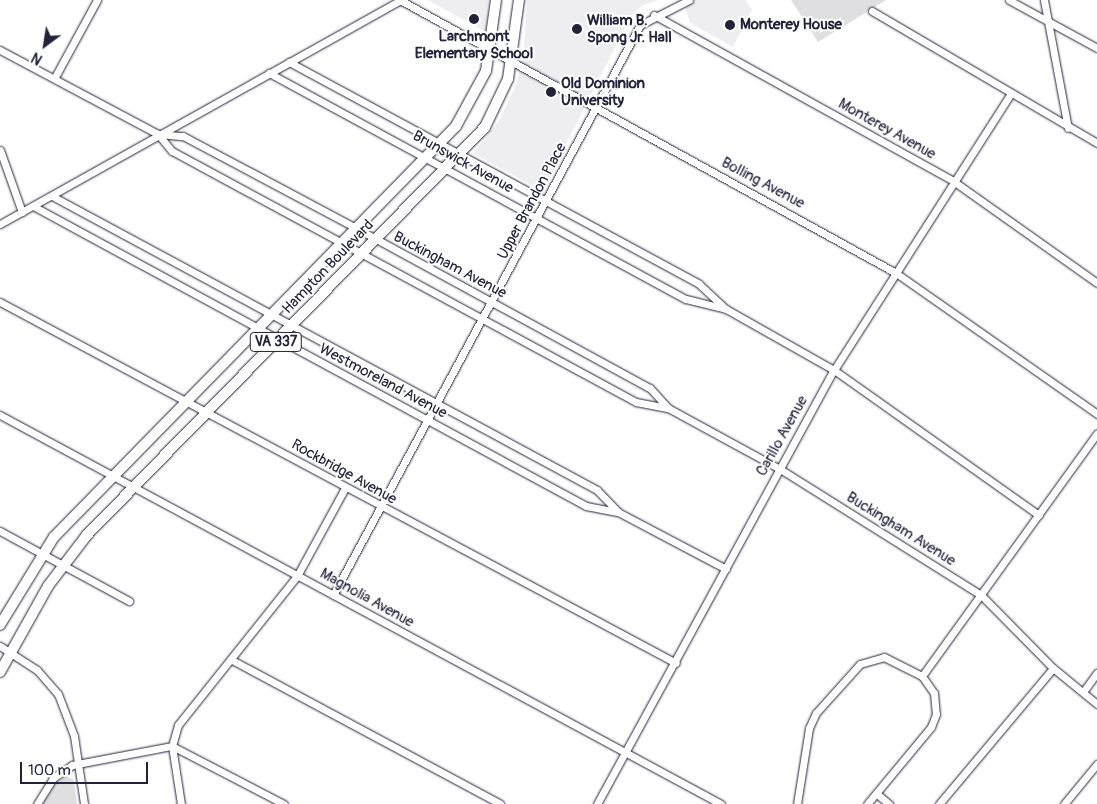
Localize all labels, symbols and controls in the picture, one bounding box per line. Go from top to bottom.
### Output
place label: William B. Spong Jr. Hall [587,11,672,46]
marker: Larchmont Elementary School [468,13,480,25]
place label: Monterey House [740,16,842,34]
marker: Monterey House [724,19,736,31]
north arrow [20,20,70,70]
marker: William B. Spong Jr. Hall [571,23,583,35]
place label: Larchmont Elementary School [415,27,533,62]
text: N [29,49,45,68]
place label: Old Dominion University [561,74,645,109]
marker: Old Dominion University [545,86,557,98]
street label: Monterey Avenue [835,95,939,163]
street label: Brunswick Avenue [410,127,516,197]
street label: Upper Brandon Place [494,140,570,262]
street label: Bolling Avenue [718,154,808,212]
street label: Hampton Boulevard [279,216,377,318]
street label: Buckingham Avenue [390,228,510,302]
road number: VA 337 [250,331,302,354]
street label: Westmoreland Avenue [316,340,450,422]
street label: Carillo Avenue [753,393,811,479]
street label: Rockbridge Avenue [288,436,400,508]
street label: Buckingham Avenue [843,488,959,570]
street label: Magnolia Avenue [317,565,417,631]
scale bar [22,752,150,784]
text: 100 m [28,761,71,780]

